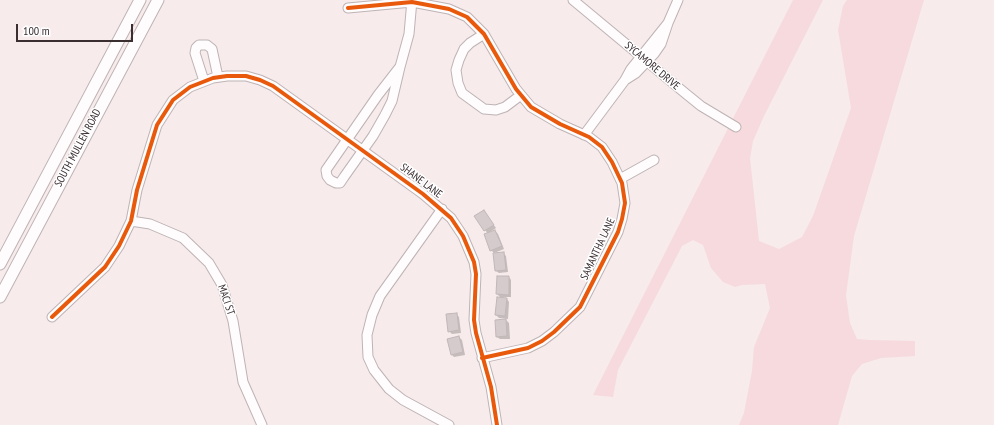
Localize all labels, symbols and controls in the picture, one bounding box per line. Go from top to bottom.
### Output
scale bar [18,16,135,42]
text: 100 m [23,23,50,38]
street label: SYCAMORE DRIVE [622,39,682,93]
street label: SOUTH MULLEN ROAD [52,107,104,189]
street label: SHANE LANE [397,161,445,201]
street label: SAMANTHA LANE [578,216,618,282]
street label: MACI ST [215,283,237,317]

